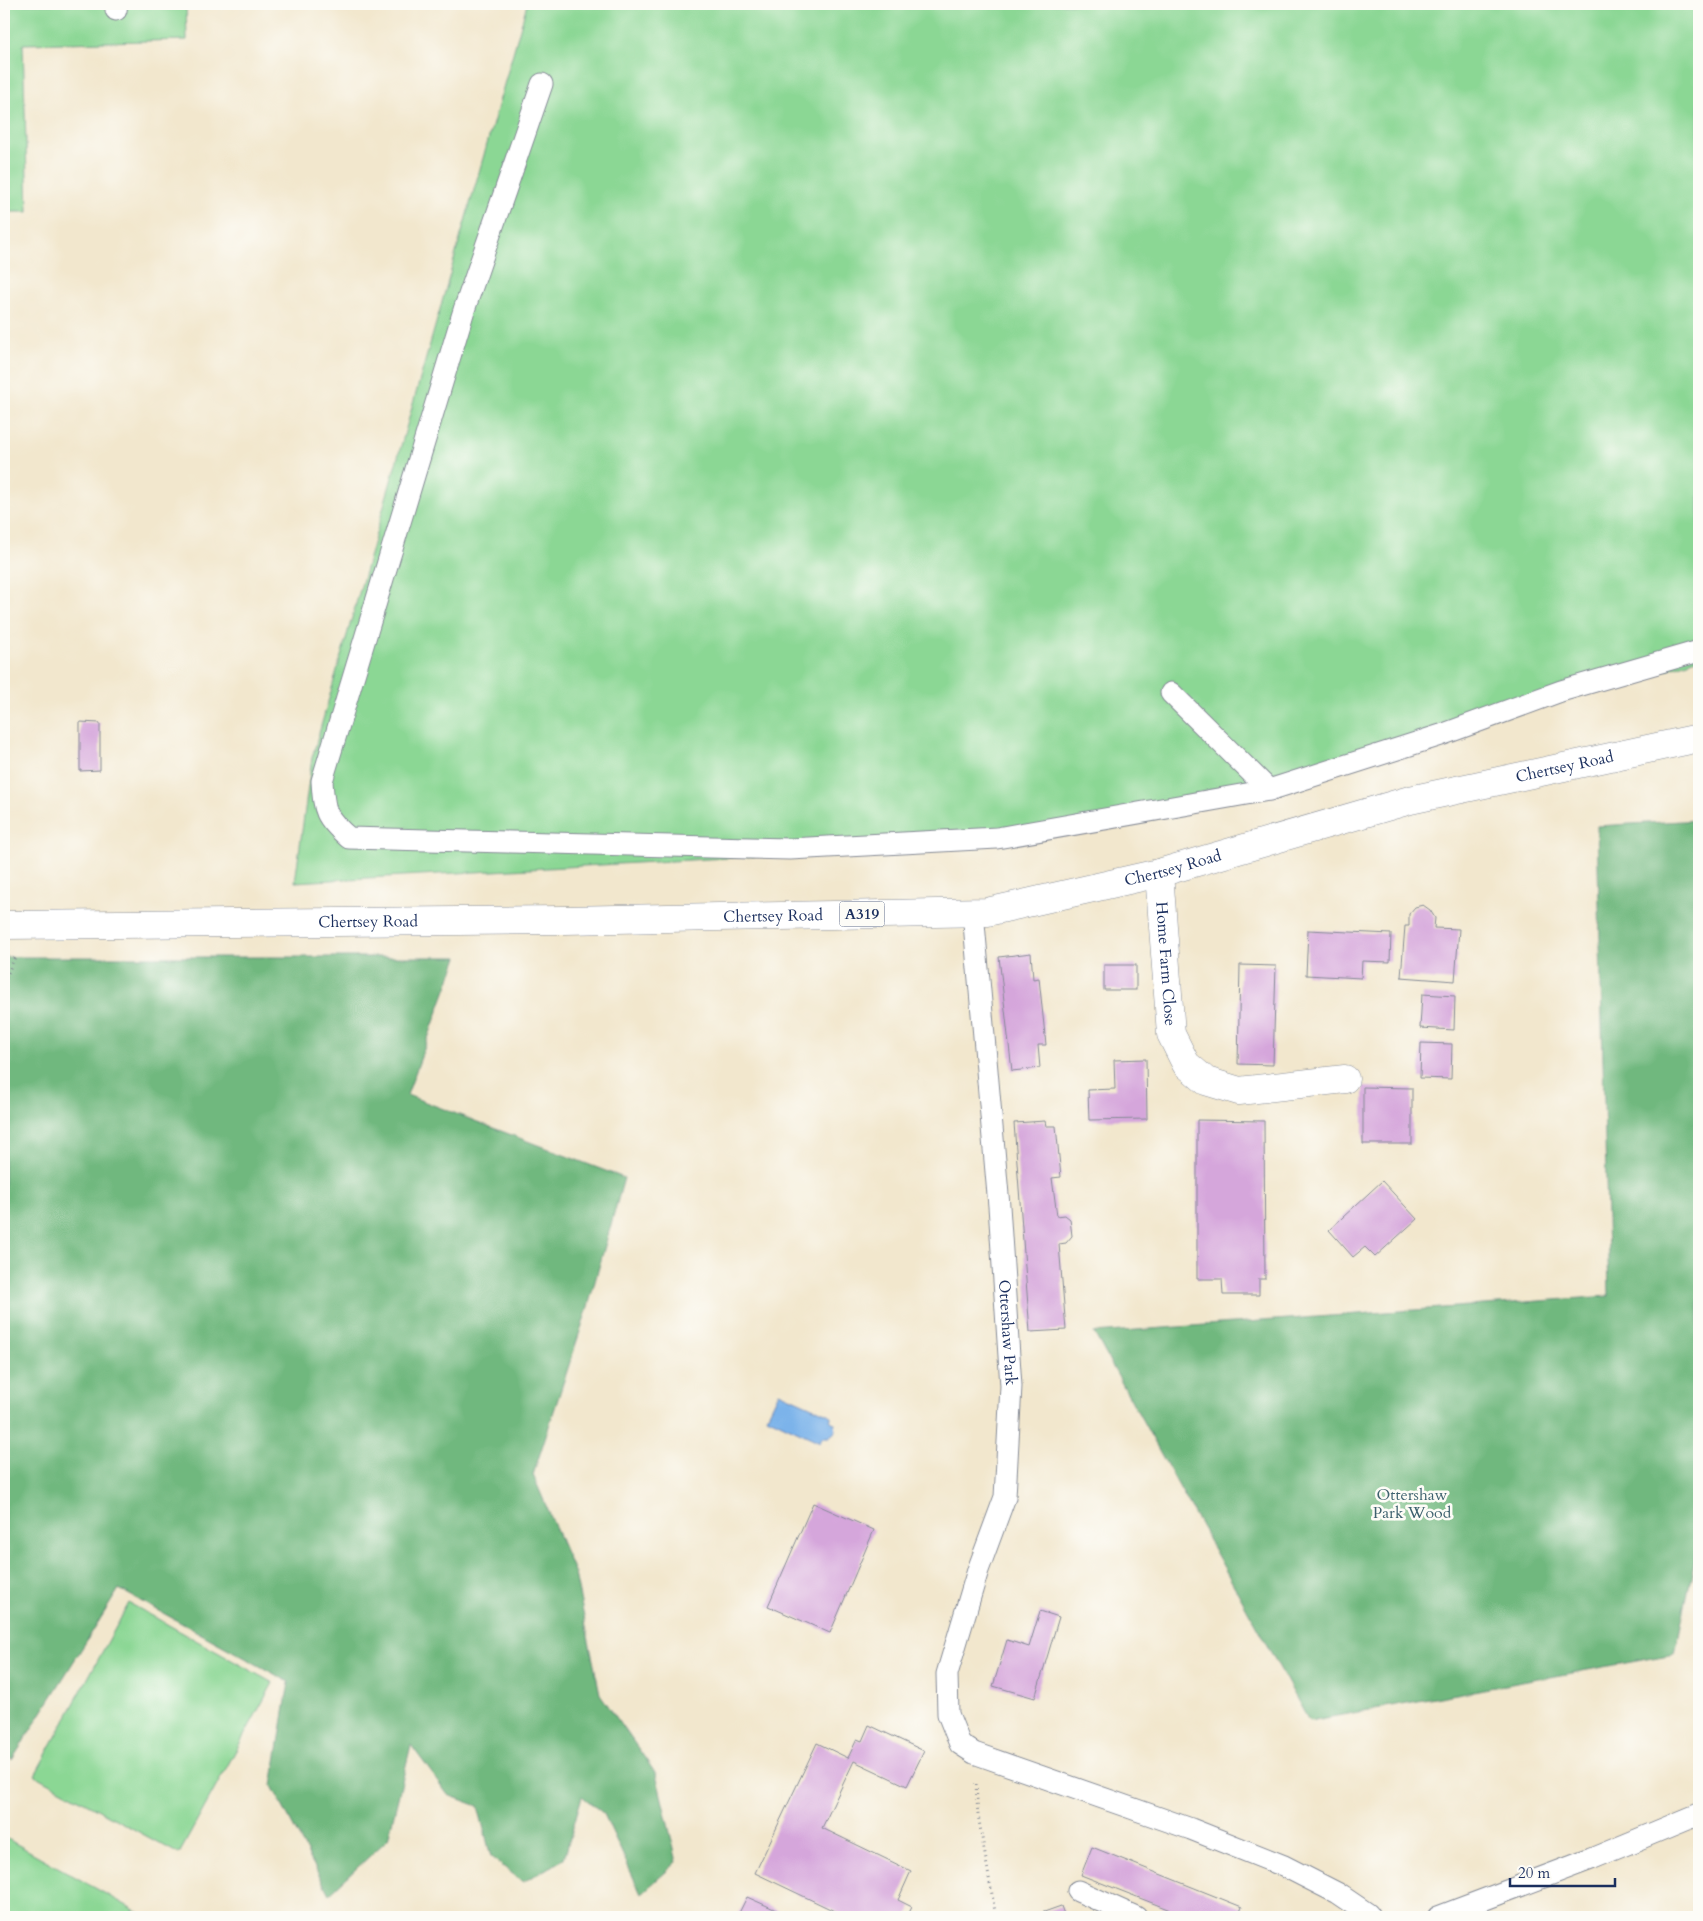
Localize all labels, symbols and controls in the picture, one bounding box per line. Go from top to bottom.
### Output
street label: Chertsey Road [1514,746,1616,788]
street label: Chertsey Road [1122,844,1224,892]
street label: Home Farm Close [1150,901,1181,1027]
road number: A319 [840,902,884,926]
street label: Chertsey Road [723,904,823,928]
street label: Chertsey Road [318,910,418,933]
street label: Ottershaw Park [993,1279,1022,1387]
park label: Ottershaw Park Wood [1373,1484,1452,1524]
scale bar [1510,1856,1616,1888]
text: 20 m [1518,1863,1550,1883]

